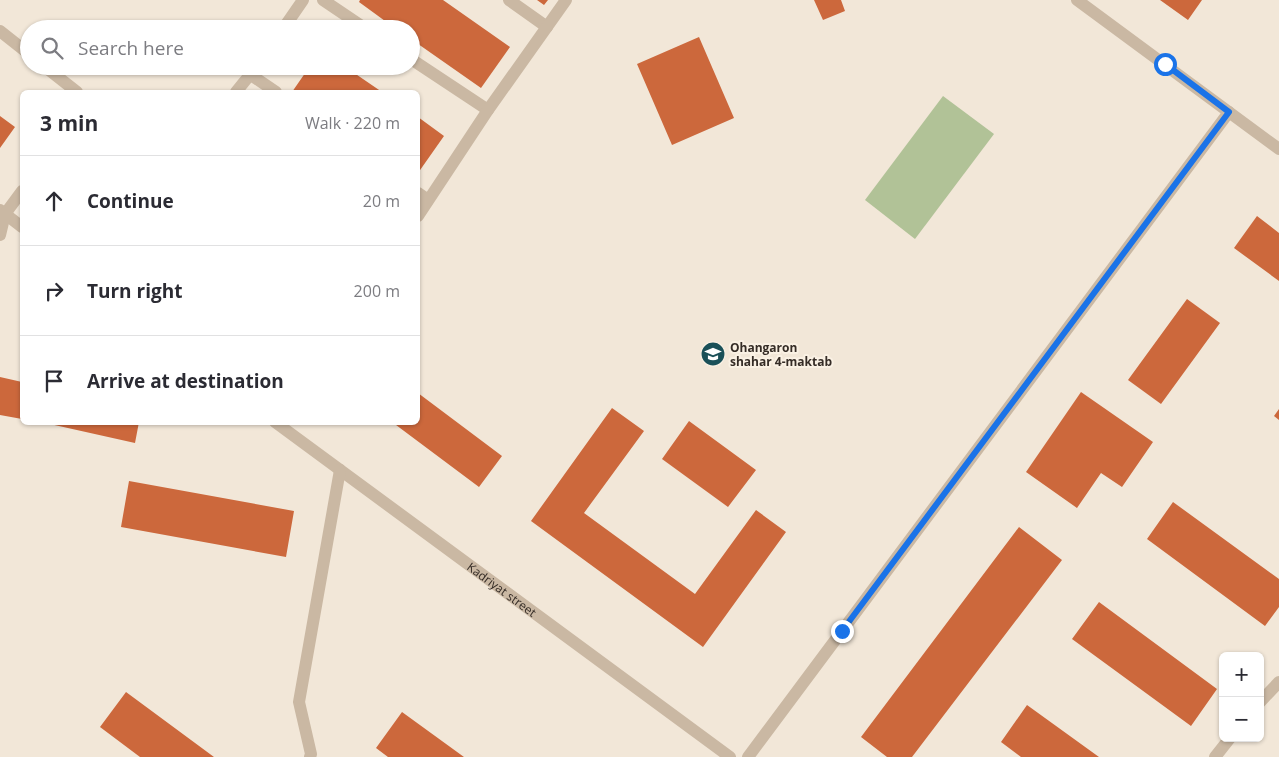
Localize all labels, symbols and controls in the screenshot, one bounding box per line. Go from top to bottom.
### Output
search box [20,20,420,75]
icon: search [38,34,66,62]
text: Search here [78,35,184,61]
route start [1154,53,1177,76]
text: 3 min [40,109,98,137]
text: Walk · 220 m [305,112,400,134]
icon: ahead [40,187,68,215]
text: Continue [87,188,174,214]
text: 20 m [363,190,400,212]
icon: right [40,277,68,305]
text: Turn right [87,278,182,304]
text: 200 m [354,280,400,302]
place label: Ohangaron shahar 4-maktab [730,339,832,370]
school or university icon: Ohangaron shahar 4-maktab [700,341,726,367]
icon: arrive [40,367,68,395]
text: Arrive at destination [87,368,284,394]
street label: Kadriyat street [464,558,540,620]
route end [831,620,854,643]
map controls [1219,652,1264,742]
button: + [1219,652,1264,697]
button: − [1219,697,1264,742]

